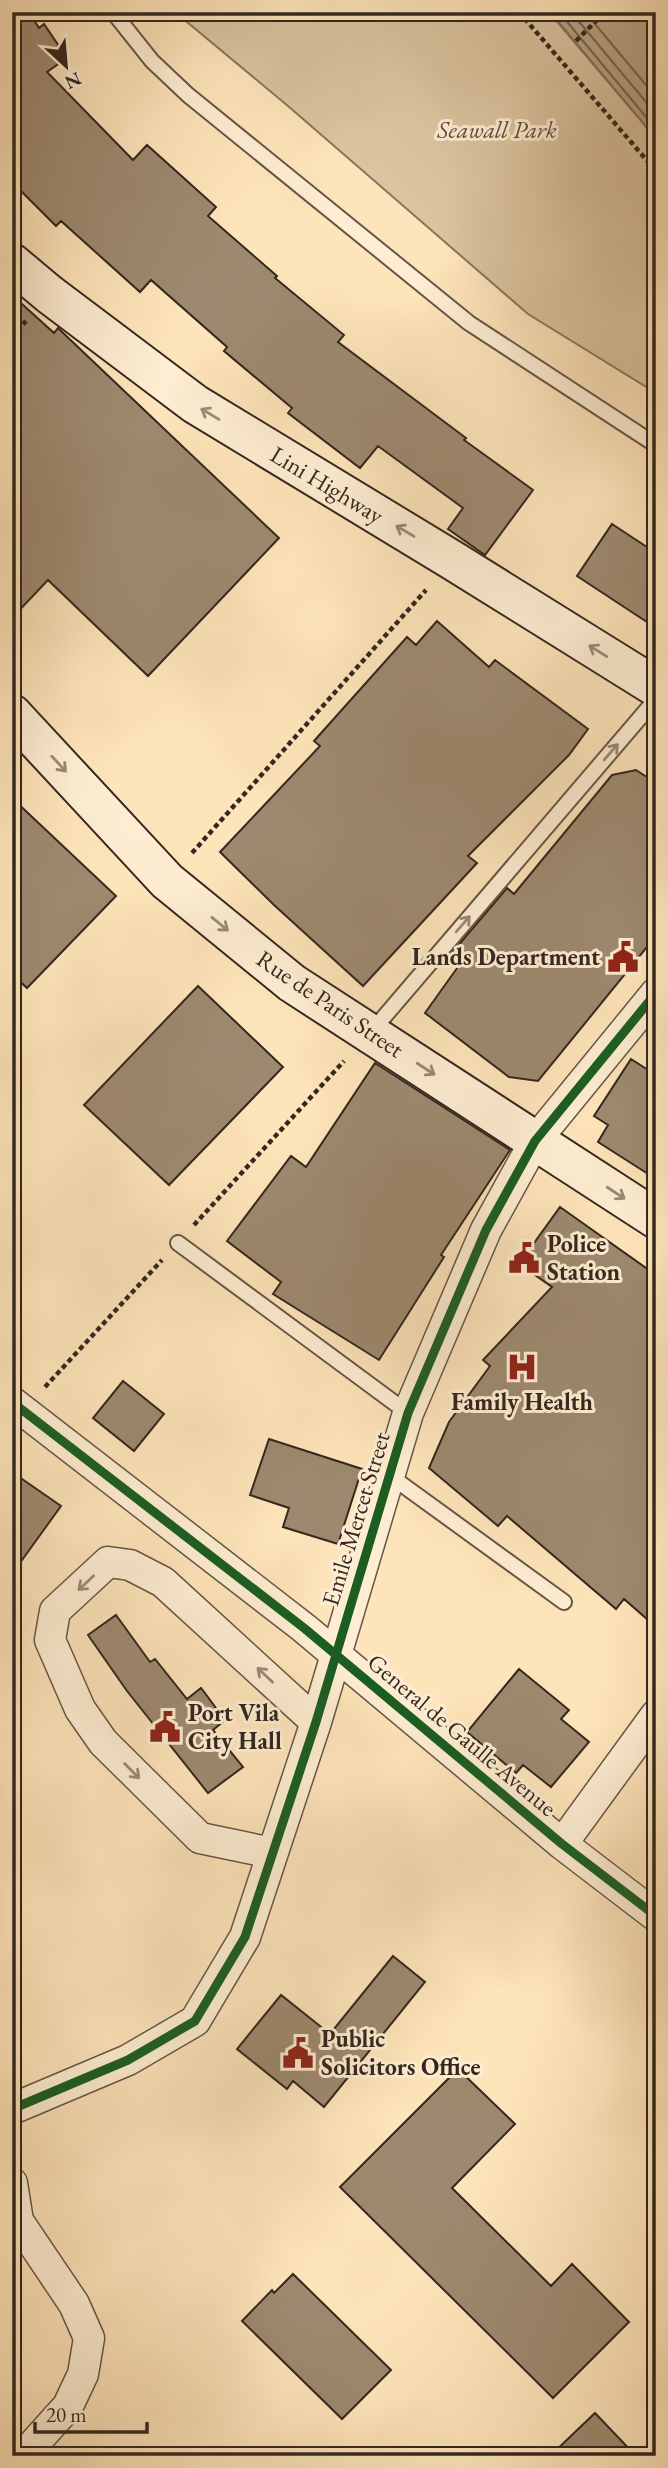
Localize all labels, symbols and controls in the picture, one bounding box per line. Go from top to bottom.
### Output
north arrow [32,32,102,102]
text: N [60,66,86,96]
park label: Seawall Park [436,114,557,145]
one-way arrow [200,406,220,420]
street label: Lini Highway [265,439,390,531]
one-way arrow [395,524,415,538]
one-way arrow [588,644,608,658]
one-way arrow [603,743,619,761]
one-way arrow [50,755,67,772]
one-way arrow [210,916,228,932]
one-way arrow [455,916,471,934]
public building icon: Lands Department [606,940,640,974]
place label: Lands Department [412,941,600,972]
street label: Rue de Paris Street [251,943,410,1065]
one-way arrow [416,1061,435,1076]
one-way arrow [606,1186,625,1200]
place label: Police Station [547,1228,621,1287]
public building icon: Police Station [507,1241,541,1275]
hospital icon: Family Health [505,1350,539,1384]
place label: Family Health [451,1386,594,1418]
street label: Emile Mercet Street [314,1428,397,1610]
one-way arrow [78,1574,95,1591]
street label: General de Gaulle Avenue [361,1646,563,1823]
one-way arrow [257,1667,274,1684]
place label: Port Vila City Hall [188,1697,282,1757]
public building icon: Port Vila City Hall [148,1710,182,1744]
one-way arrow [123,1762,140,1779]
place label: Public Solicitors Office [321,2023,481,2082]
public building icon: Public Solicitors Office [281,2036,315,2070]
scale bar [35,2391,147,2435]
text: 20 m [46,2401,87,2428]

